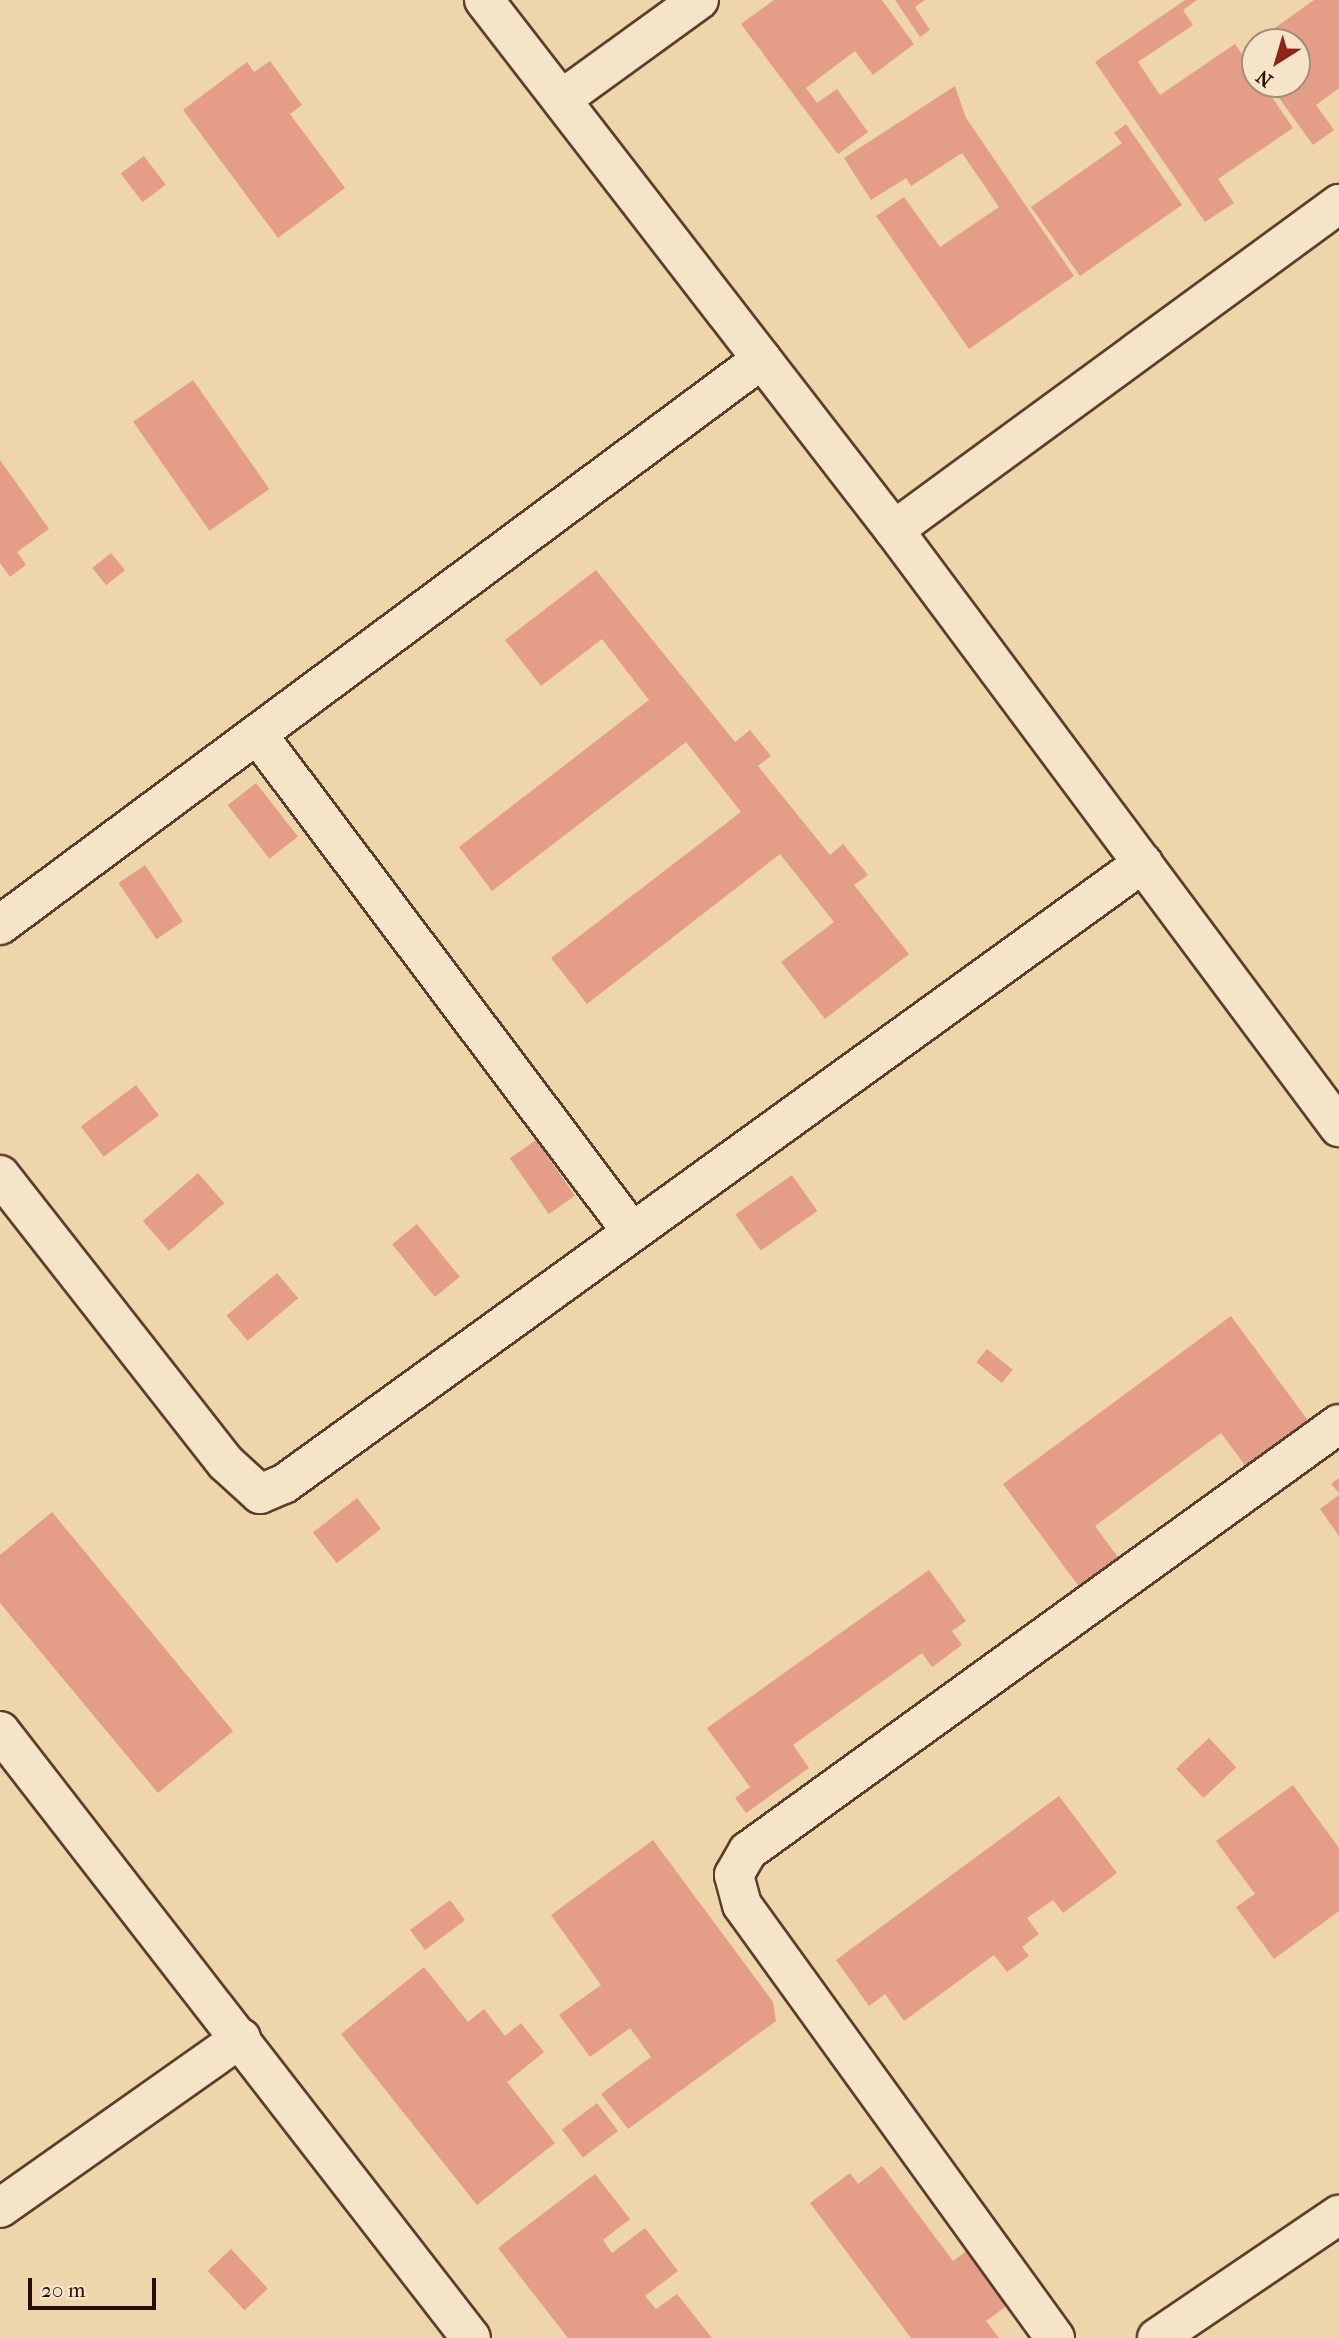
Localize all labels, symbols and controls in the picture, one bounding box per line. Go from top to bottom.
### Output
north arrow [1241,28,1311,98]
text: N [1252,65,1277,91]
scale bar [32,2264,159,2308]
text: 20 m [41,2278,85,2302]

